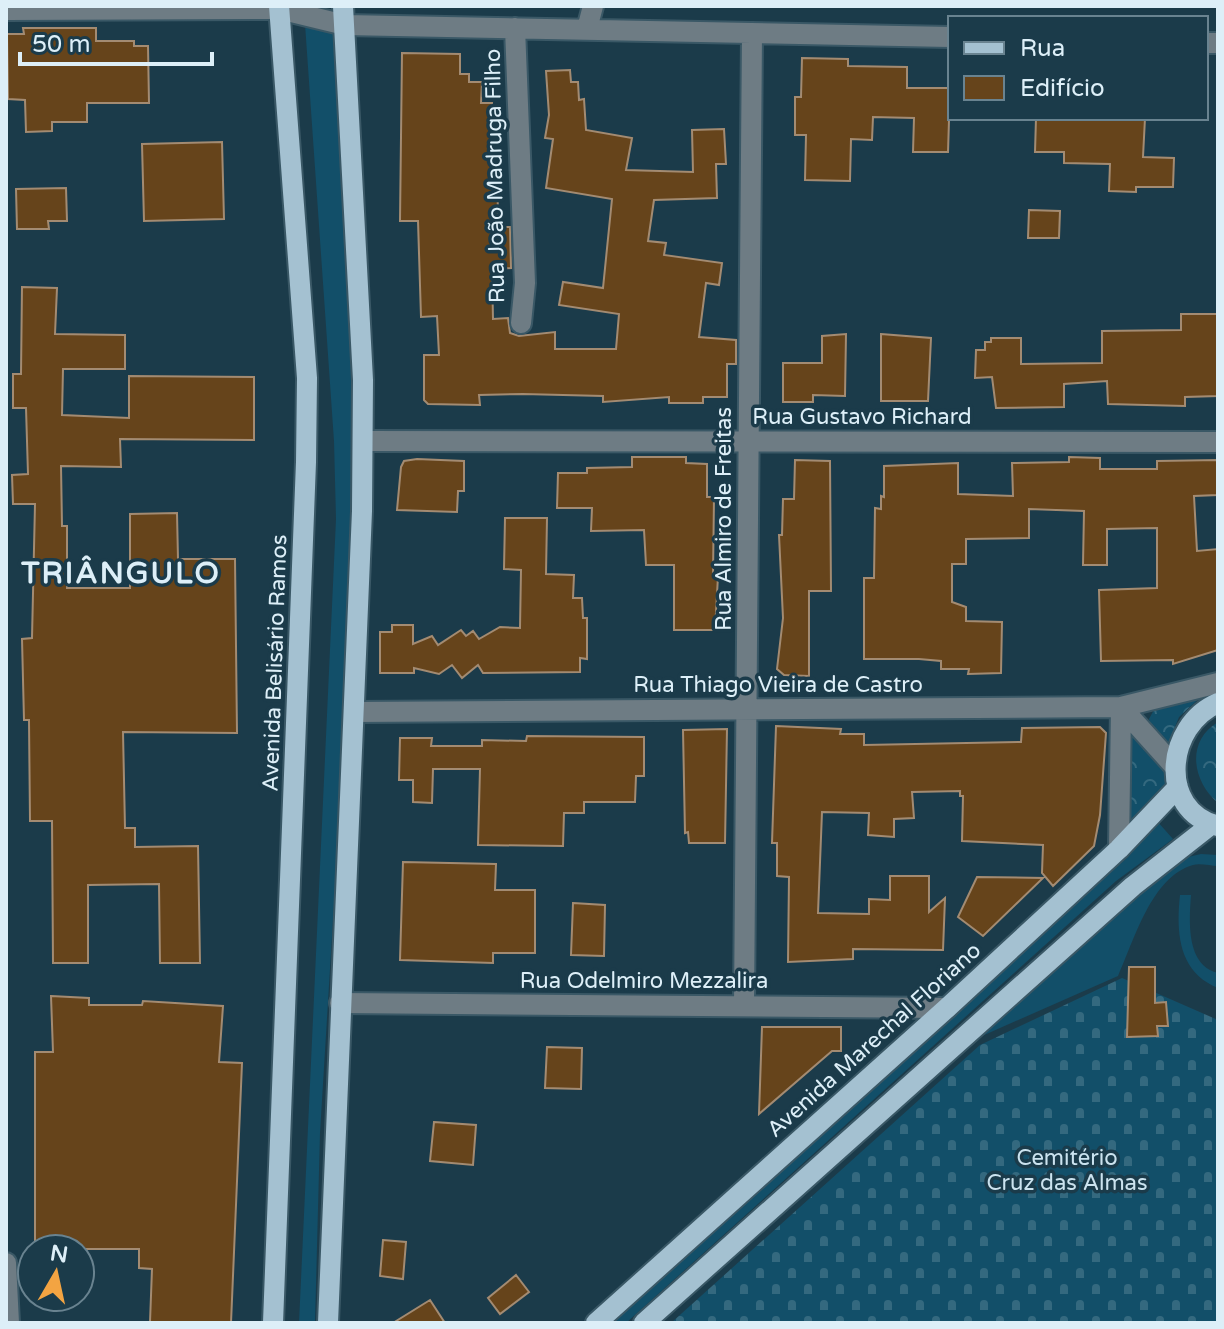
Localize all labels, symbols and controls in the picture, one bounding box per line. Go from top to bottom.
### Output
scale bar [20,16,212,66]
legend [948,16,1208,120]
text: 50 m [32,30,90,59]
text: Rua [1020,34,1065,63]
street label: Rua João Madruga Filho [480,49,510,303]
text: Edifício [1020,74,1105,103]
street label: Rua Gustavo Richard [752,404,972,430]
street label: Rua Almiro de Freitas [711,407,737,631]
street label: Avenida Belisário Ramos [258,534,292,792]
district label: TRIÂNGULO [20,555,221,592]
street label: Rua Thiago Vieira de Castro [633,672,923,698]
street label: Avenida Marechal Floriano [762,937,986,1143]
street label: Rua Odelmiro Mezzalira [520,968,768,994]
park label: Cemitério Cruz das Almas [986,1145,1148,1196]
north arrow [16,1233,96,1313]
text: N [48,1240,70,1268]

